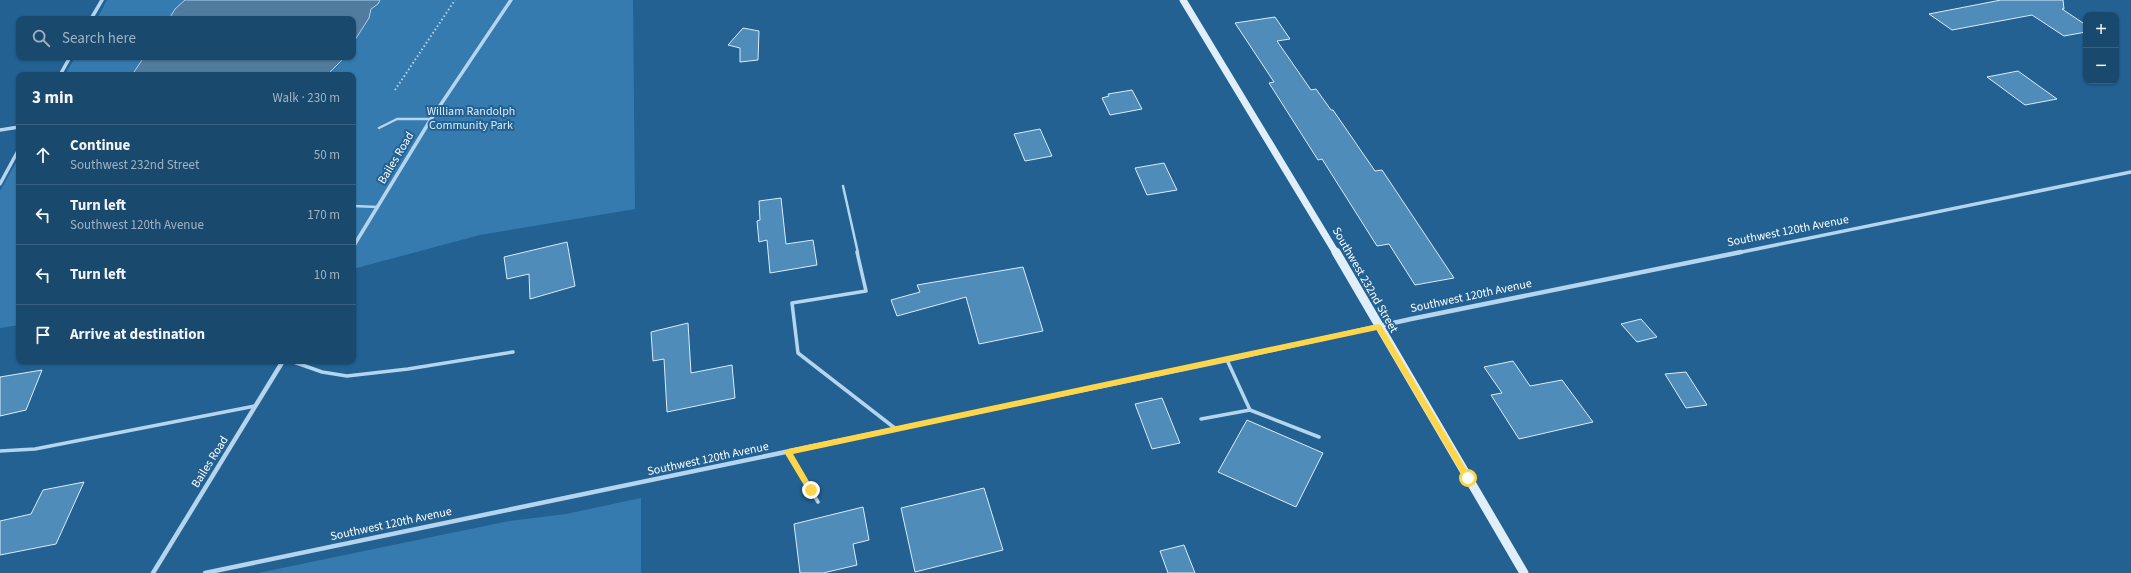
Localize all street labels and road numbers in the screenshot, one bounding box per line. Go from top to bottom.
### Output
street label: Bailes Road [374,129,418,187]
street label: Southwest 120th Avenue [1726,211,1850,251]
street label: Southwest 232nd Street [1328,224,1402,336]
street label: Southwest 120th Avenue [1409,275,1533,317]
street label: Bailes Road [187,433,233,491]
street label: Southwest 120th Avenue [646,438,770,480]
street label: Southwest 120th Avenue [329,503,453,545]

